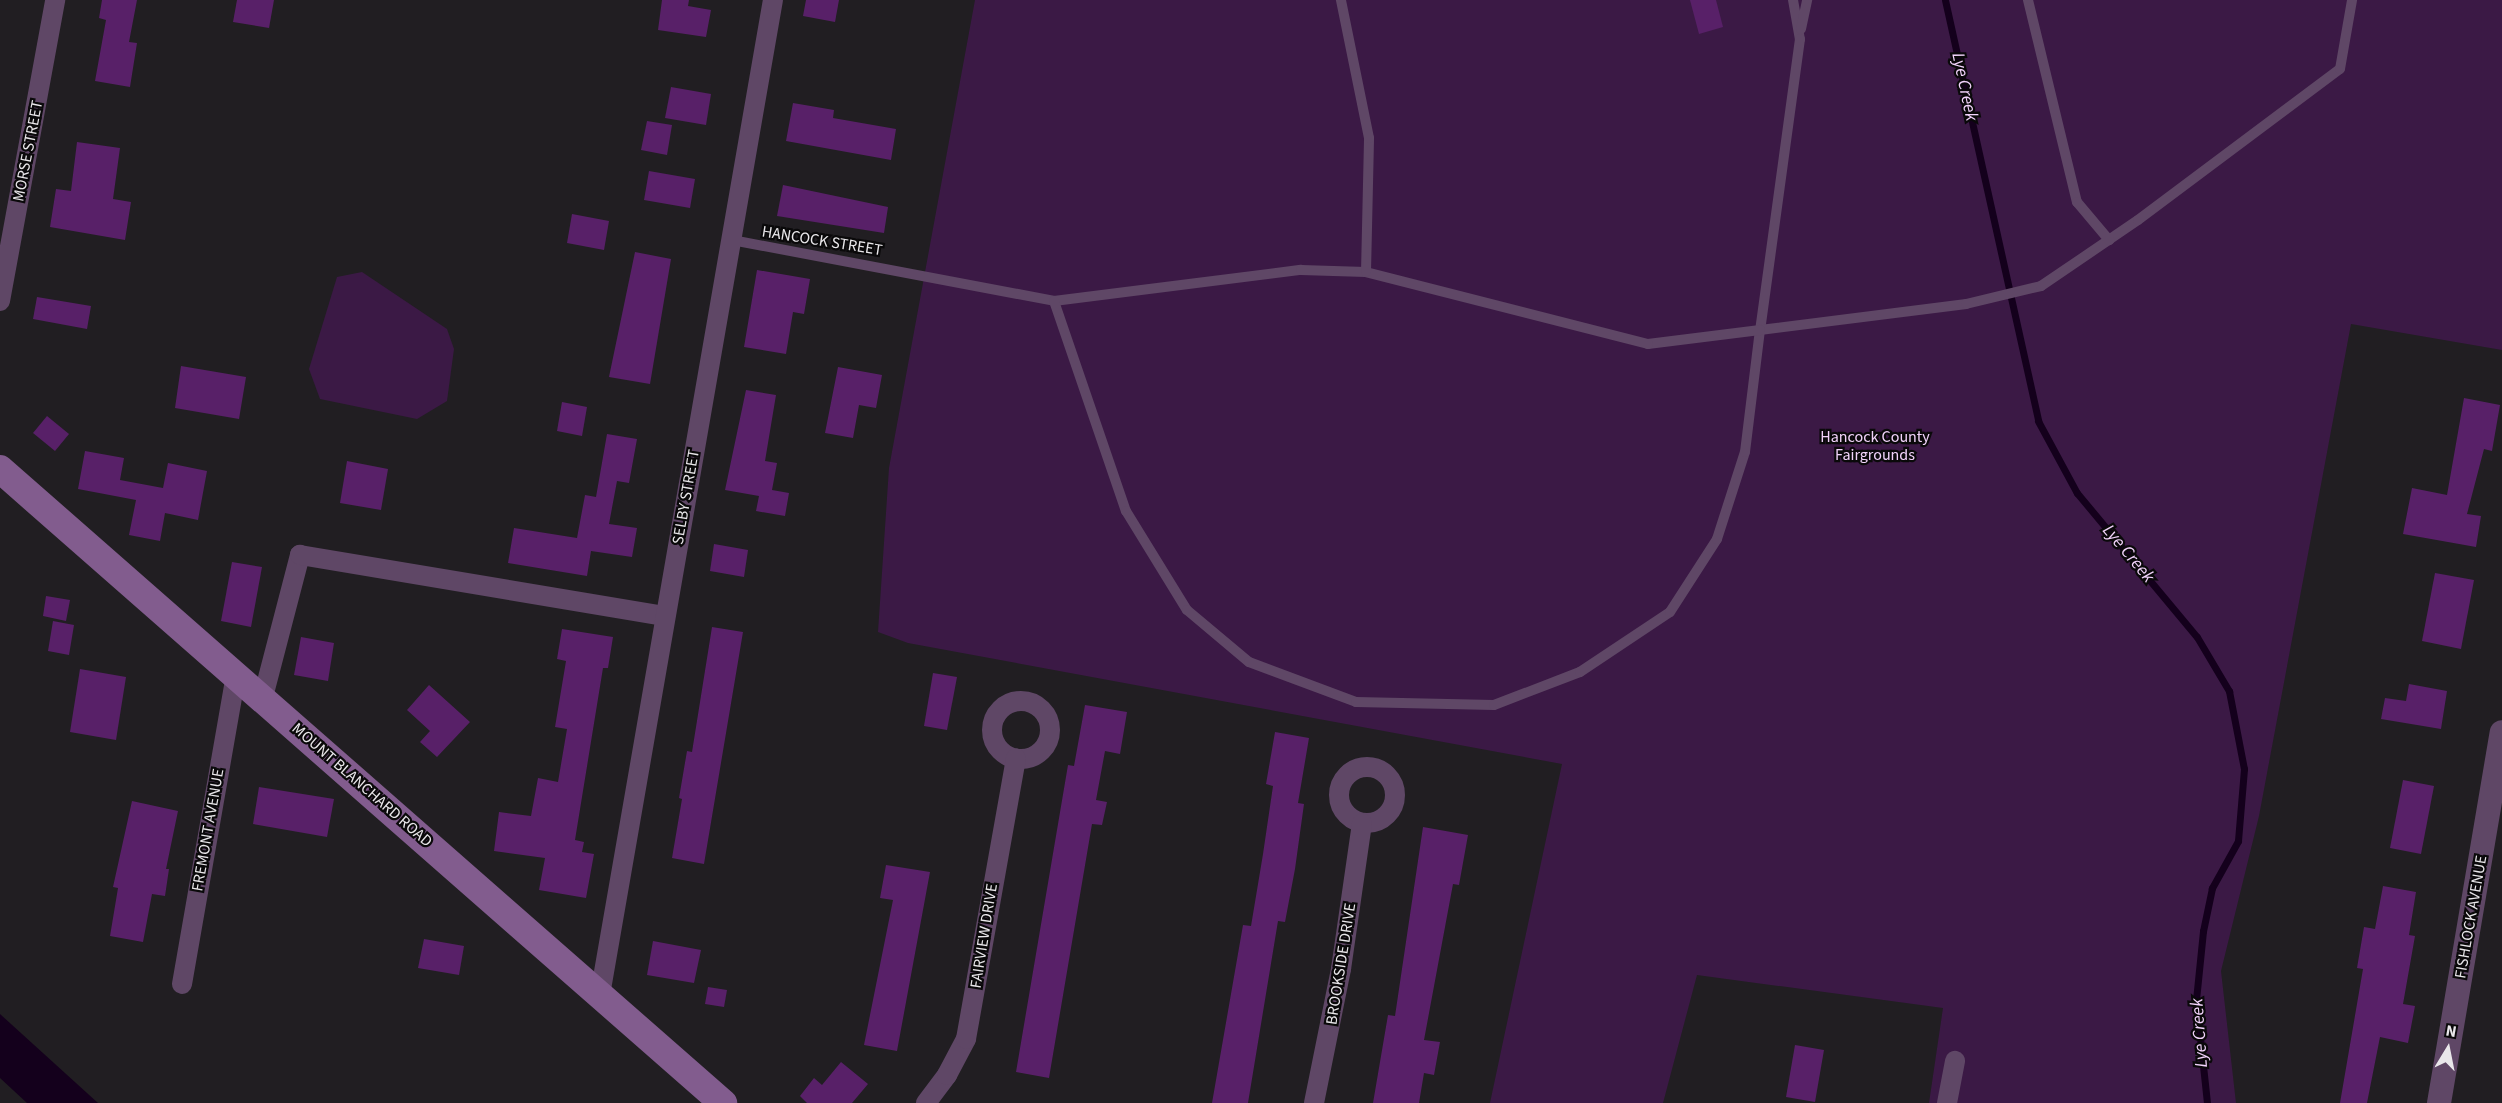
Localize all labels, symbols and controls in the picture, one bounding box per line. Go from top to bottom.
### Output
water label: Lye Creek [1946,51,1982,123]
street label: MORSE STREET [9,99,47,203]
street label: HANCOCK STREET [760,222,884,260]
park label: Hancock County Fairgrounds [1820,427,1930,465]
street label: SELBY STREET [668,448,704,546]
water label: Lye Creek [2097,520,2159,588]
street label: MOUNT BLANCHARD ROAD [288,719,436,851]
street label: FREMONT AVENUE [188,767,228,893]
street label: FISHLOCK AVENUE [2451,854,2491,980]
street label: FAIRVIEW DRIVE [966,882,1002,990]
street label: BROOKSIDE DRIVE [1322,902,1360,1026]
water label: Lye Creek [2187,998,2213,1068]
north arrow [2418,1019,2478,1079]
text: N [2444,1020,2458,1043]

